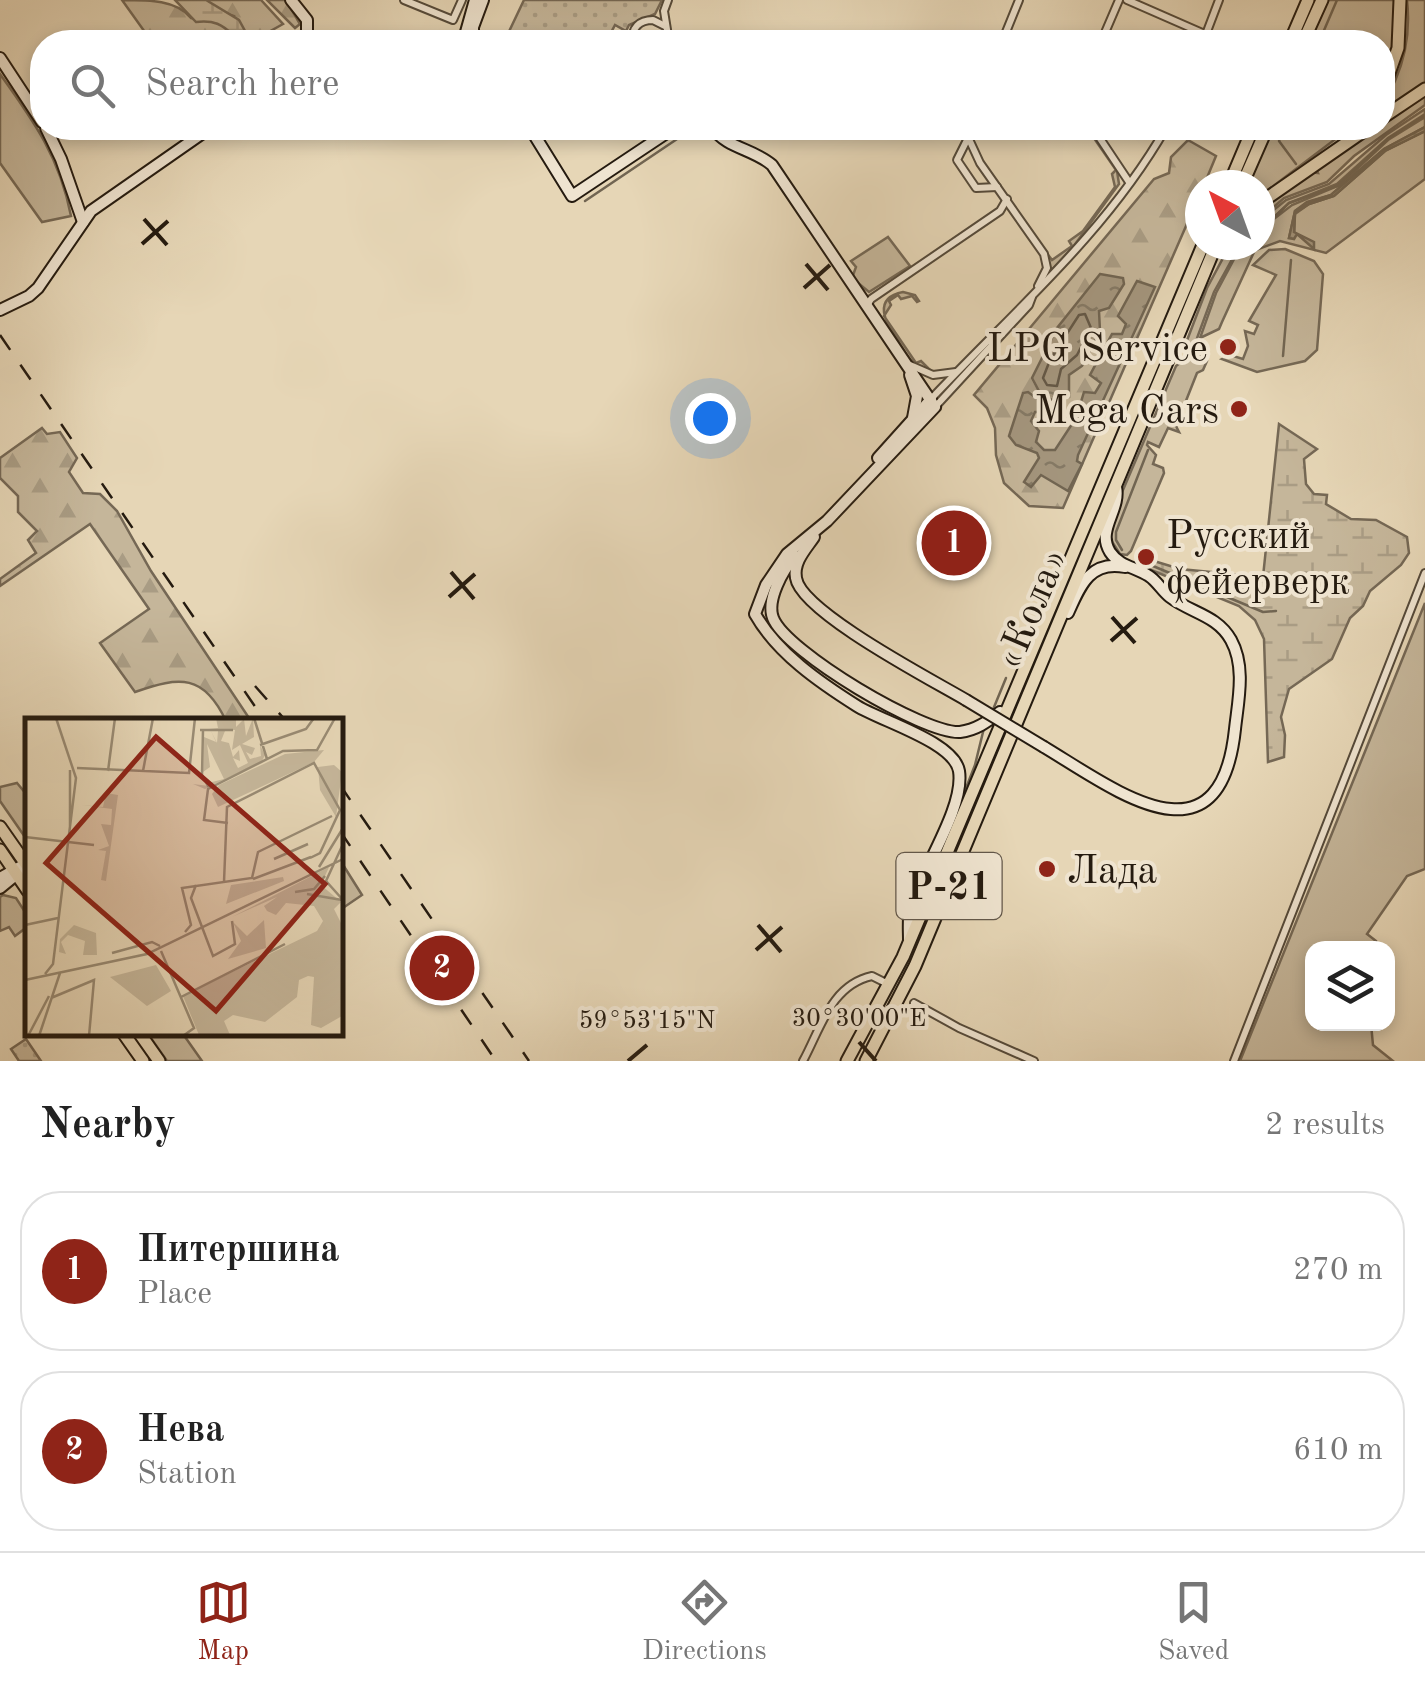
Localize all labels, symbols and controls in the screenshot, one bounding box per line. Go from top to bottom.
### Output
search box [30,30,1395,140]
icon: search [65,58,120,113]
text: Search here [145,66,340,104]
north arrow [1185,170,1275,260]
place label: LPG Service [987,331,1208,371]
marker: LPG Service [1217,336,1239,358]
your location [685,393,736,444]
place label: Mega Cars [1034,393,1219,433]
marker: Mega Cars [1228,398,1250,420]
pin: 1 [922,506,986,580]
place label: Русский фейерверк [1166,518,1350,604]
street label: «Кола» [990,543,1077,676]
marker: Русский фейерверк [1135,546,1157,568]
inset map [25,718,342,1036]
road number: Р-21 [896,853,1002,919]
place label: Лада [1067,853,1157,893]
marker: Лада [1036,858,1058,880]
pin: 2 [410,930,474,1006]
map controls [1305,941,1395,1031]
button: layers [1305,941,1395,1031]
text: 30°30'00"E [792,1007,926,1032]
text: 59°53'15"N [579,1009,715,1034]
text: Nearby [40,1105,176,1147]
text: 2 results [1265,1110,1385,1142]
text: Питершина [137,1232,340,1270]
text: 1 [65,1255,84,1287]
text: 270 m [1293,1255,1383,1287]
text: Place [137,1279,212,1311]
text: Нева [137,1412,225,1450]
text: 2 [65,1435,84,1467]
text: 610 m [1293,1435,1383,1467]
text: Station [137,1459,237,1491]
tab: Map [196,1575,251,1670]
tab: Directions [642,1575,767,1670]
tab: Saved [1158,1575,1229,1670]

